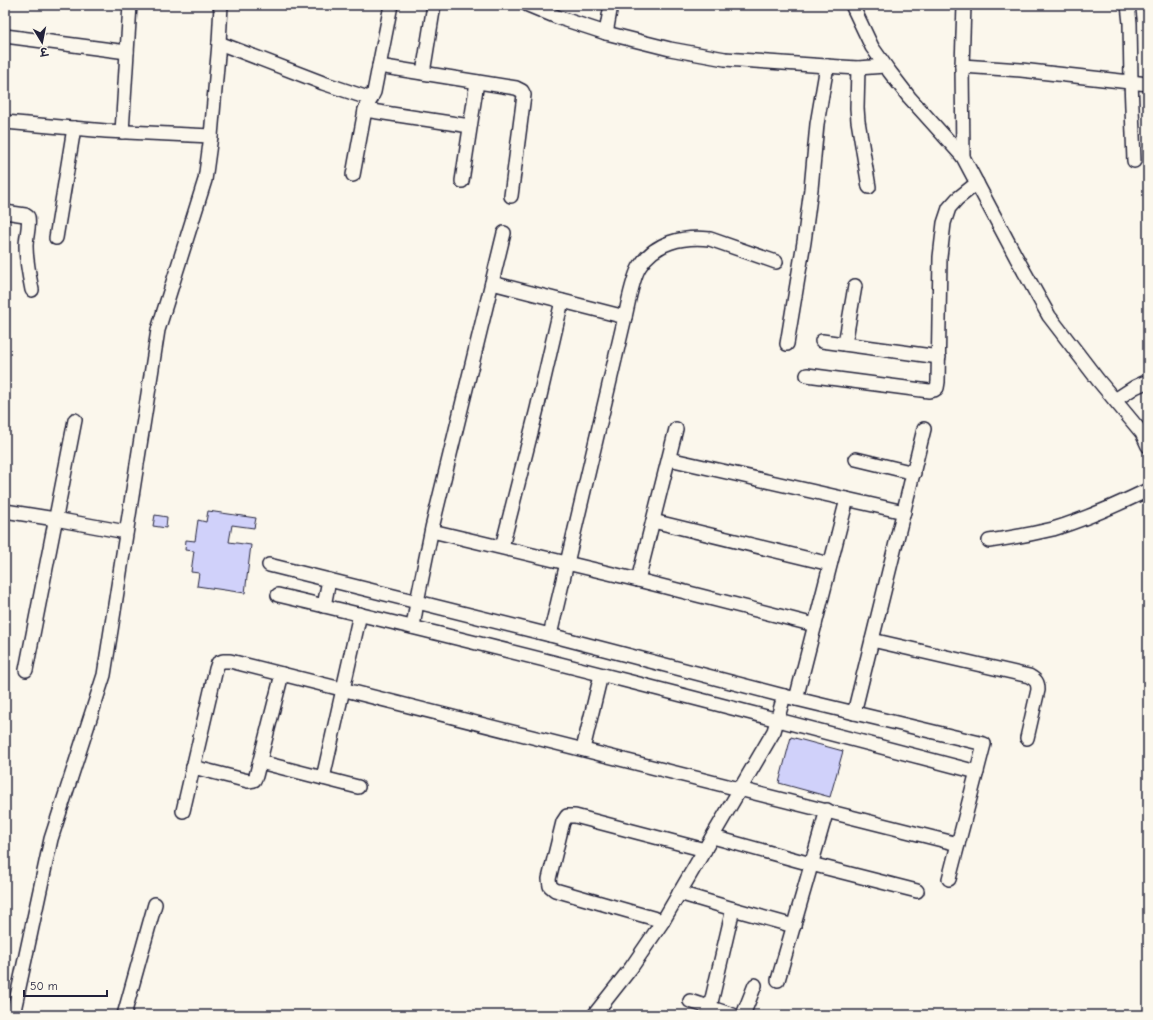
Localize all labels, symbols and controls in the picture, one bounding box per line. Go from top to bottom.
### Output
north arrow [22,22,62,62]
text: उ [37,44,49,59]
scale bar [24,972,107,998]
text: 50 m [30,979,58,993]

